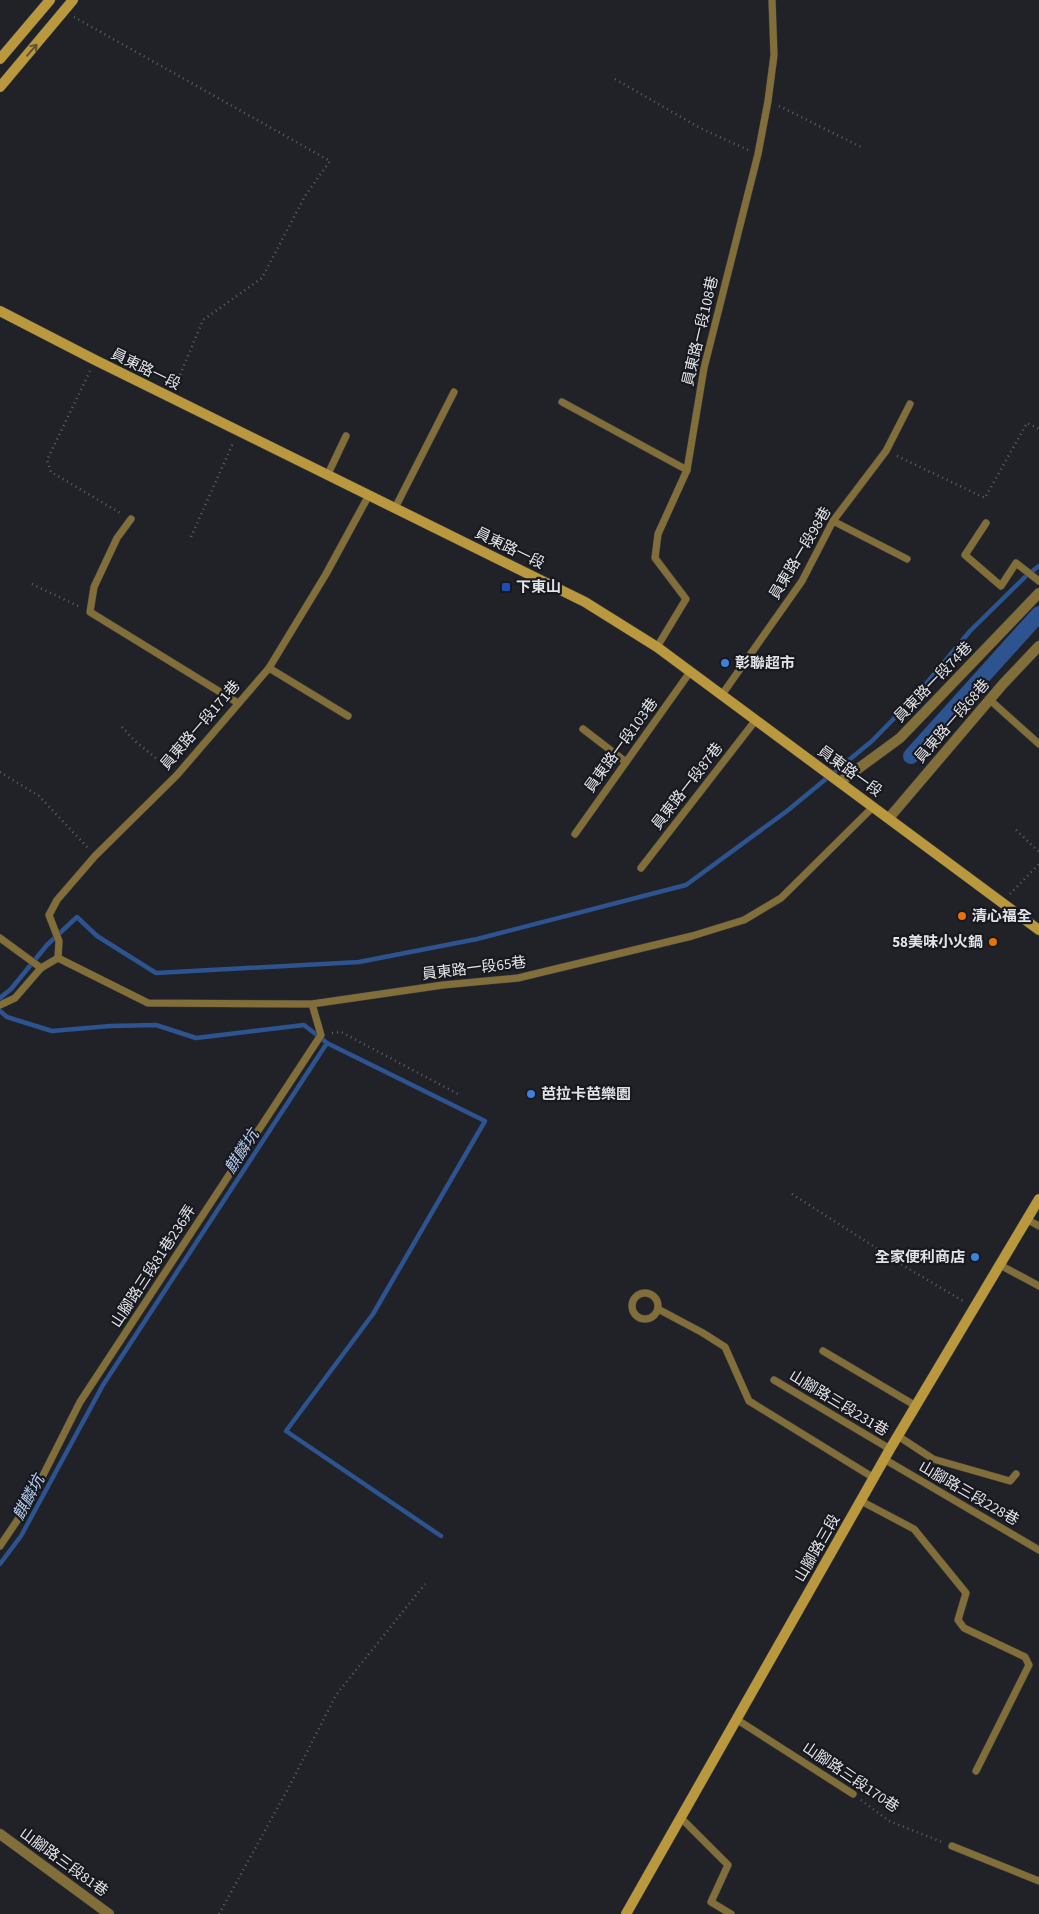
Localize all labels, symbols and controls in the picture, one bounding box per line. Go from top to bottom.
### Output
one-way arrow [26,43,38,56]
street label: 員東路一段108巷 [678,274,723,388]
street label: 員東路一段 [107,344,184,395]
street label: 員東路一段98巷 [764,503,836,604]
street label: 員東路一段 [471,523,548,574]
place label: 下東山 [516,577,561,598]
marker: 下東山 [500,581,512,593]
street label: 員東路一段74巷 [889,637,977,727]
place label: 彰聯超市 [735,653,795,674]
marker: 彰聯超市 [719,657,731,669]
street label: 員東路一段68巷 [910,675,995,768]
street label: 員東路一段171巷 [156,676,245,775]
street label: 員東路一段103巷 [580,694,663,797]
street label: 員東路一段87巷 [647,739,728,834]
street label: 員東路一段 [813,741,886,802]
place label: 清心福全 [972,906,1032,927]
marker: 清心福全 [956,910,968,922]
place label: 58美味小火鍋 [892,932,983,953]
marker: 58美味小火鍋 [987,936,999,948]
street label: 員東路一段65巷 [421,952,527,985]
place label: 芭拉卡芭樂園 [541,1084,631,1105]
marker: 芭拉卡芭樂園 [525,1088,537,1100]
water label: 麒麟坑 [220,1124,265,1178]
street label: 山腳路三段81巷236弄 [106,1201,201,1332]
place label: 全家便利商店 [875,1247,965,1268]
marker: 全家便利商店 [969,1251,981,1263]
street label: 山腳路三段231巷 [785,1365,892,1441]
street label: 山腳路三段228巷 [915,1456,1023,1531]
water label: 麒麟坑 [8,1469,51,1524]
street label: 山腳路三段 [790,1511,845,1586]
street label: 山腳路三段170巷 [798,1737,903,1818]
street label: 山腳路三段81巷 [15,1823,112,1902]

